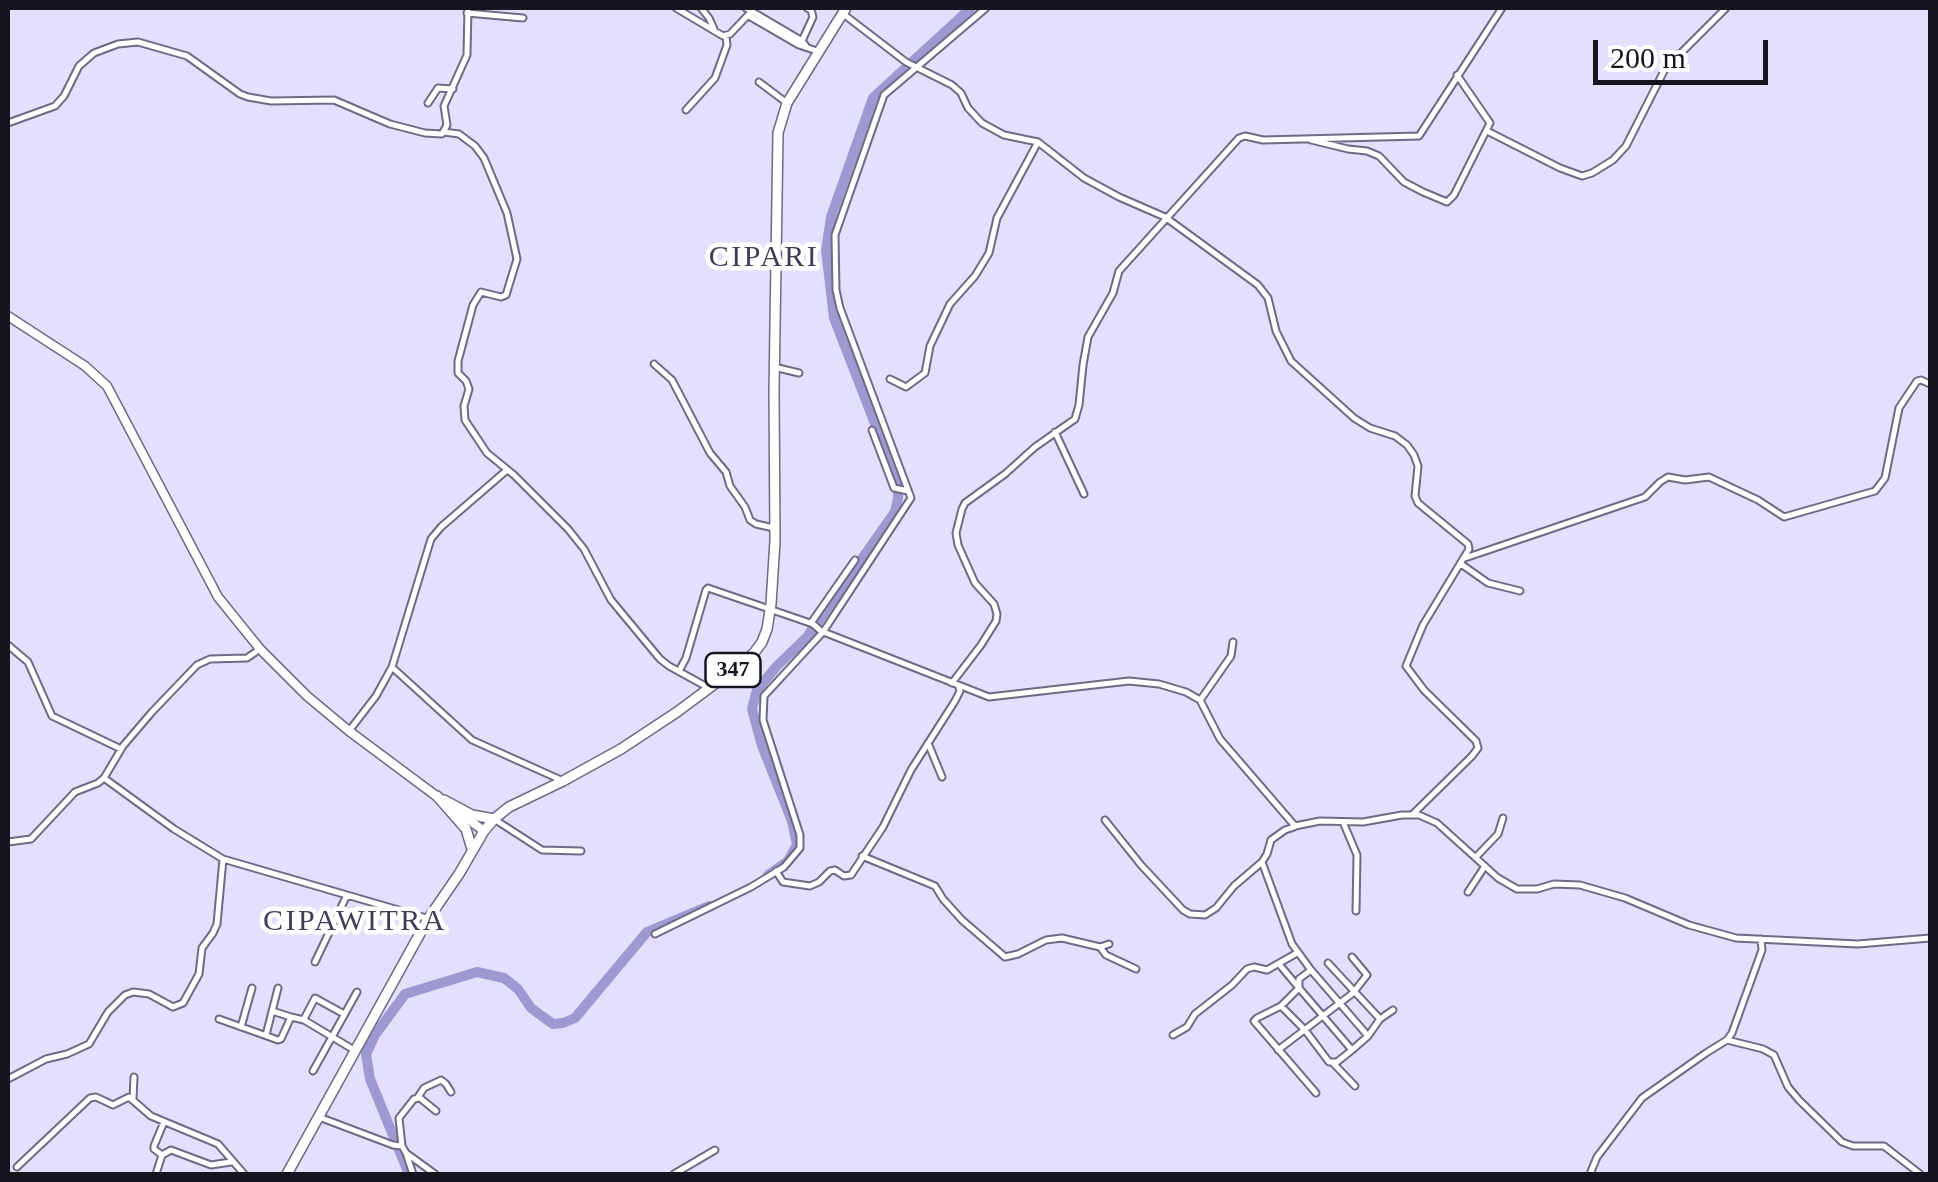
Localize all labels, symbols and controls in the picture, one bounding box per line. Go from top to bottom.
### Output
scale bar [1598,20,1773,82]
text: 200 m [1610,41,1686,74]
district label: CIPARI [709,240,819,276]
road number: 347 [706,653,760,687]
district label: CIPAWITRA [263,904,447,940]

